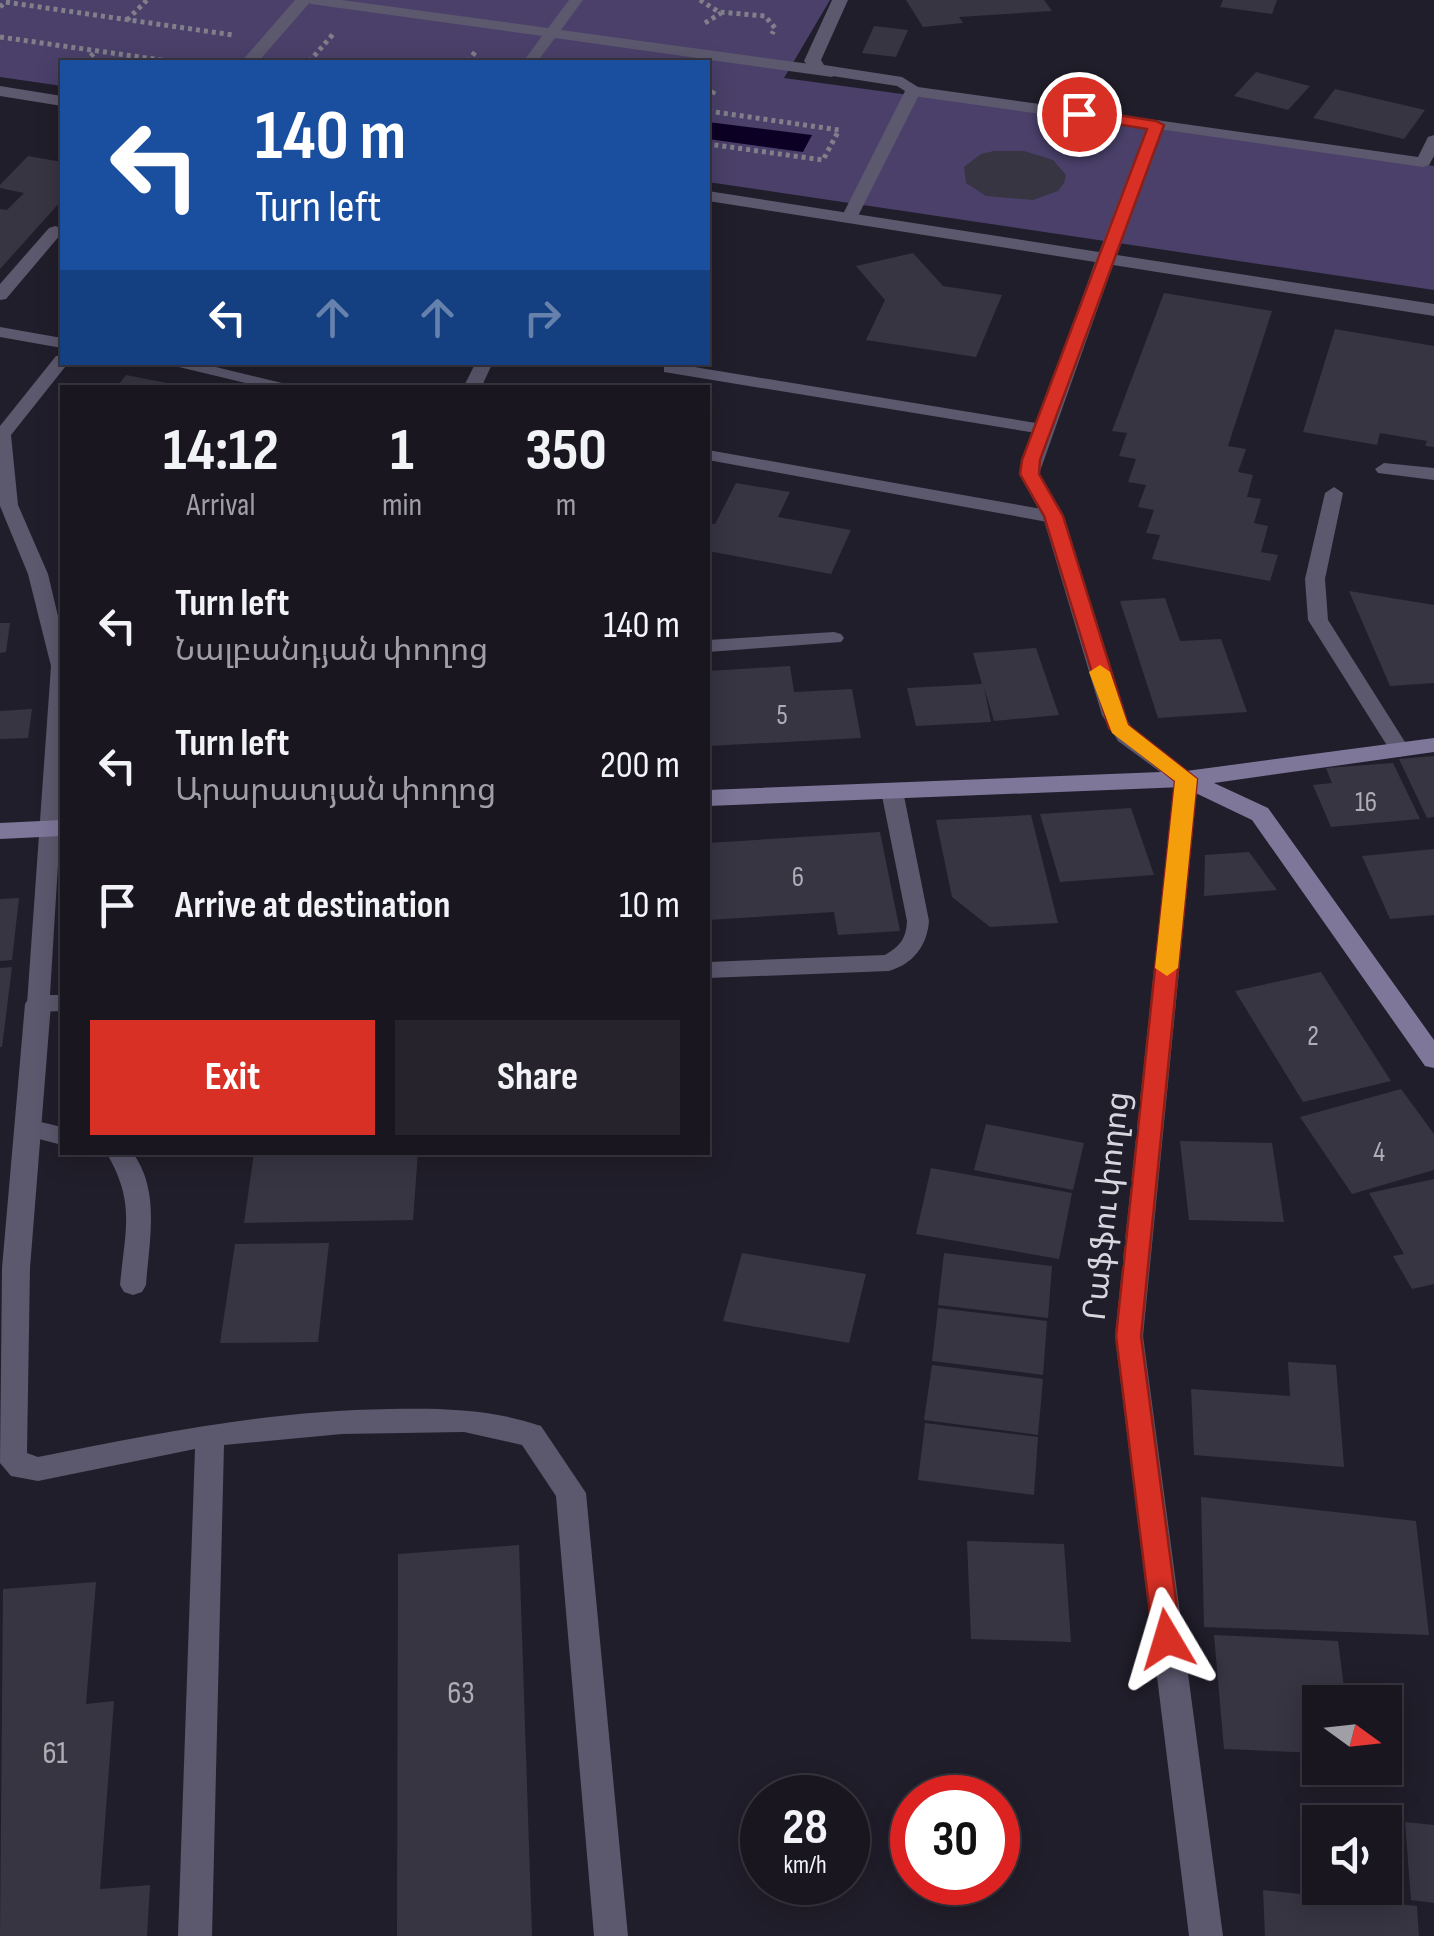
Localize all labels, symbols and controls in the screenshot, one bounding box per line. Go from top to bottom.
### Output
pin [1037,72,1122,157]
icon: arrive [1052,87,1107,142]
text: 140 m [255,95,406,179]
icon: left [90,100,220,230]
text: Turn left [255,180,381,235]
icon: left [200,290,255,345]
icon: ahead [305,290,360,345]
icon: ahead [410,290,465,345]
icon: right [515,290,570,345]
text: 14:12 [163,415,279,487]
text: 1 [390,415,414,487]
text: 350 [525,415,607,487]
text: Arrival [187,486,255,525]
text: min [382,486,422,525]
text: m [556,486,576,525]
text: Turn left [175,581,289,626]
icon: left [90,598,145,653]
text: 140 m [603,603,680,648]
text: Նալբանդյան փողոց [175,631,488,670]
house number: 5 [776,699,788,732]
text: Turn left [175,721,289,766]
icon: left [90,738,145,793]
text: 200 m [600,743,680,788]
text: Արարատյան փողոց [175,771,496,810]
house number: 16 [1355,786,1377,819]
house number: 6 [792,861,804,894]
icon: arrive [90,878,145,933]
text: Arrive at destination [175,883,450,928]
text: 10 m [619,883,680,928]
button: Exit [90,1020,375,1135]
button: Share [395,1020,680,1135]
house number: 2 [1307,1020,1319,1053]
street label: Րաֆֆու փողոց [1076,1090,1138,1322]
house number: 4 [1373,1136,1385,1169]
position arrow [1115,1587,1219,1691]
house number: 63 [447,1674,475,1713]
north arrow [1302,1685,1402,1785]
map controls [1302,1685,1402,1905]
house number: 61 [42,1734,68,1773]
speed limit sign: 30 [890,1775,1020,1905]
text: 28 [782,1798,828,1858]
button: sound [1302,1805,1402,1905]
text: km/h [783,1850,827,1881]

